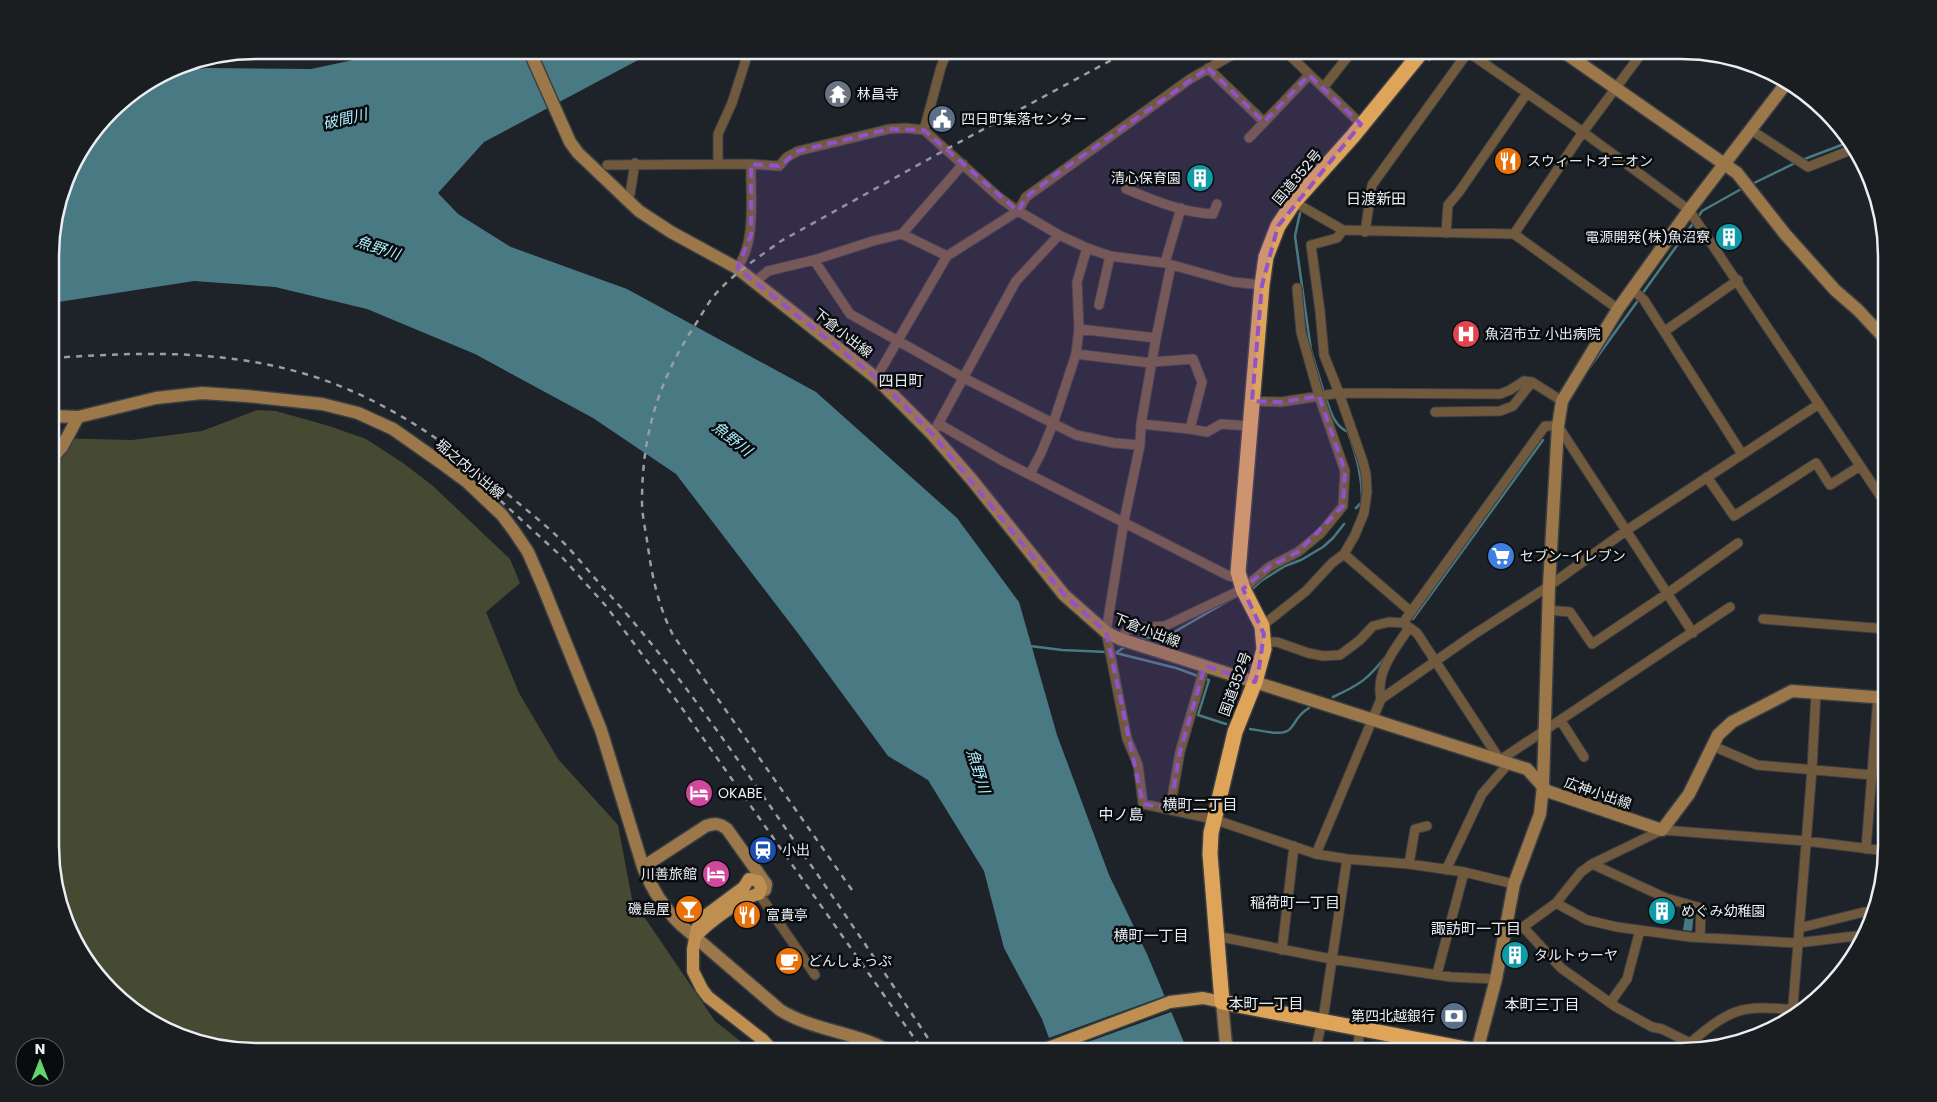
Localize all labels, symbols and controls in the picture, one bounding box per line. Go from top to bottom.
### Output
temple icon: 林昌寺 [823,79,853,109]
place label: 林昌寺 [857,84,899,104]
water label: 破間川 [321,103,371,134]
public building icon: 四日町集落センター [927,104,957,134]
place label: 四日町集落センター [961,109,1087,129]
street label: 国道352号 [1268,145,1326,209]
restaurant icon: スウィートオニオン [1493,146,1523,176]
place label: スウィートオニオン [1527,151,1653,171]
building icon: 清心保育園 [1185,163,1215,193]
place label: 清心保育園 [1111,168,1181,188]
district label: 日渡新田 [1346,188,1406,209]
building icon: 電源開発(株)魚沼寮 [1714,222,1744,252]
place label: 電源開発(株)魚沼寮 [1585,227,1710,247]
water label: 魚野川 [354,231,405,265]
street label: 下倉小出線 [809,304,877,362]
hospital icon: 魚沼市立 小出病院 [1451,319,1481,349]
place label: 魚沼市立 小出病院 [1485,324,1601,344]
district label: 四日町 [878,370,924,391]
water label: 魚野川 [708,416,758,462]
street label: 堀之内小出線 [431,434,509,504]
supermarket icon: セブン-イレブン [1486,541,1516,571]
place label: セブン-イレブン [1520,546,1626,566]
street label: 下倉小出線 [1111,608,1183,652]
street label: 国道352号 [1214,649,1256,719]
water label: 魚野川 [962,746,996,797]
street label: 広神小出線 [1562,772,1634,814]
hotel icon: OKABE [684,778,714,808]
place label: OKABE [718,783,763,803]
district label: 横町二丁目 [1162,794,1238,815]
district label: 中ノ島 [1098,804,1144,825]
station icon: 小出 [748,835,778,865]
place label: 小出 [782,840,810,860]
hotel icon: 川善旅館 [701,859,731,889]
place label: 川善旅館 [641,864,697,884]
district label: 稲荷町一丁目 [1250,892,1340,913]
bar icon: 磯島屋 [674,894,704,924]
building icon: めぐみ幼稚園 [1647,896,1677,926]
place label: 磯島屋 [628,899,670,919]
restaurant icon: 富貴亭 [732,900,762,930]
place label: めぐみ幼稚園 [1681,901,1765,921]
place label: 富貴亭 [766,905,808,925]
district label: 諏訪町一丁目 [1431,918,1521,939]
district label: 横町一丁目 [1113,925,1189,946]
building icon: タルトゥーヤ [1500,940,1530,970]
place label: タルトゥーヤ [1534,945,1618,965]
cafe icon: どんしょっぷ [774,946,804,976]
place label: どんしょっぷ [808,951,892,971]
district label: 本町一丁目 [1228,993,1304,1014]
district label: 本町三丁目 [1504,994,1580,1015]
bank icon: 第四北越銀行 [1439,1001,1469,1031]
place label: 第四北越銀行 [1351,1006,1435,1026]
north arrow [15,1037,65,1087]
text: N [35,1039,45,1059]

